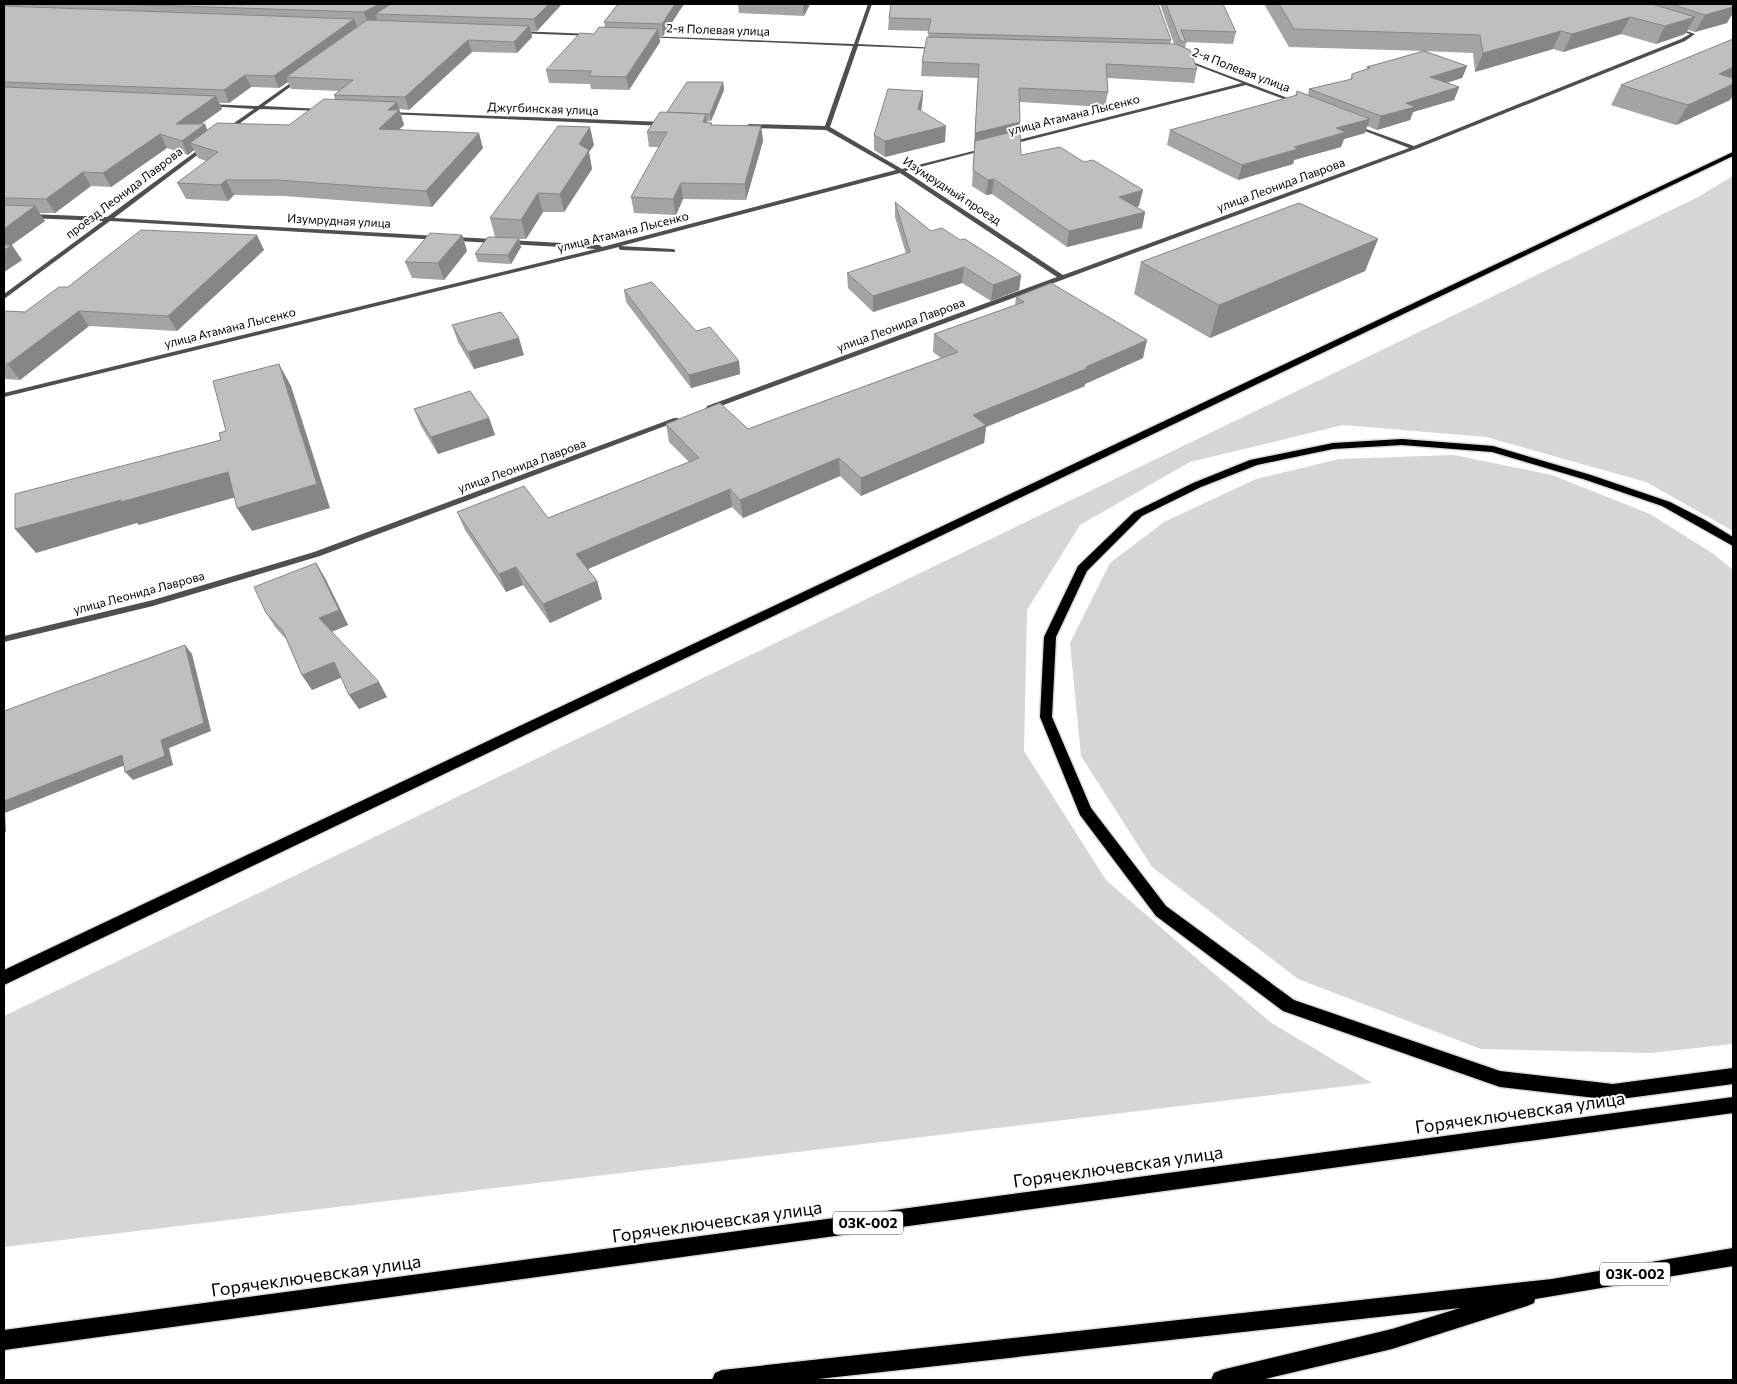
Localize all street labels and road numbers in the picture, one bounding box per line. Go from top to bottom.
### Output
street label: 2-я Полевая улица [666,20,770,38]
street label: 2-я Полевая улица [1190,44,1292,94]
street label: улица Атамана Лысенко [1007,91,1141,137]
street label: Джугбинская улица [487,99,599,117]
street label: проезд Леонида Лаврова [62,144,185,241]
street label: Изумрудный проезд [901,153,1004,227]
street label: улица Леонида Лаврова [1215,154,1347,214]
street label: улица Атамана Лысенко [556,208,690,254]
street label: Изумрудная улица [287,210,391,230]
street label: улица Леонида Лаврова [835,294,967,354]
street label: улица Атамана Лысенко [163,304,297,350]
street label: улица Леонида Лаврова [456,435,588,495]
street label: улица Леонида Лаврова [72,568,206,616]
street label: Горячеключевская улица [1413,1086,1626,1138]
street label: Горячеключевская улица [1011,1140,1224,1192]
street label: Горячеключевская улица [610,1195,823,1247]
road number: 03К-002 [833,1212,903,1234]
street label: Горячеключевская улица [209,1249,422,1301]
road number: 03К-002 [1600,1262,1670,1286]

